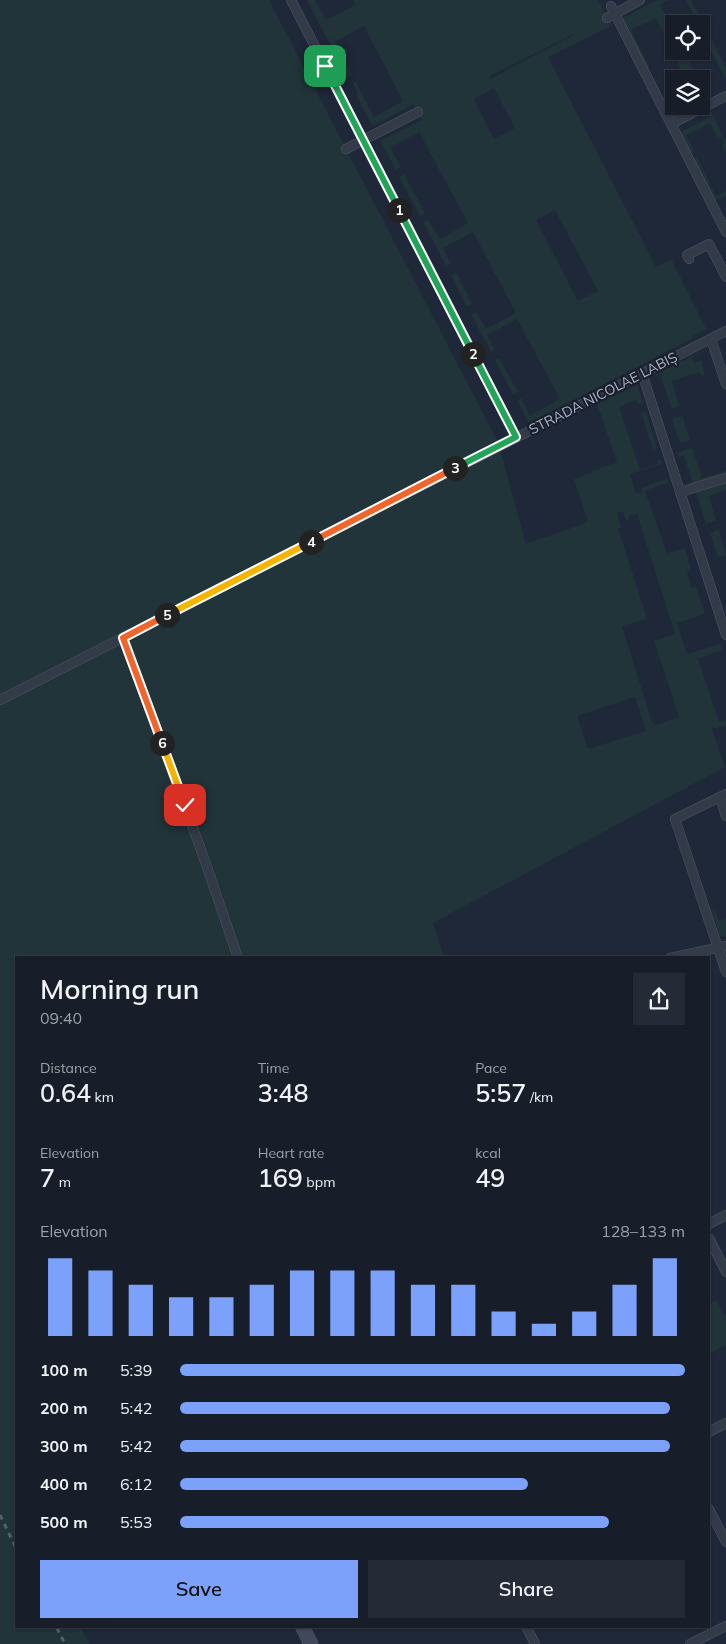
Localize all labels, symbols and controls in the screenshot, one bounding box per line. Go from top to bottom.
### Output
map controls [665,15,710,115]
button: locate [665,15,710,60]
pin [304,45,346,87]
icon: arrive [311,52,339,80]
button: layers [665,70,710,115]
pin: 1 [386,198,412,222]
text: 1 [395,201,404,219]
pin: 2 [460,342,486,366]
text: 2 [469,345,478,363]
street label: STRADA NICOLAE LABIȘ [526,348,680,438]
pin: 3 [442,456,468,480]
text: 3 [451,459,460,477]
pin: 4 [298,530,324,554]
text: 4 [307,533,316,551]
pin: 5 [154,602,180,628]
text: 5 [163,606,172,624]
pin: 6 [150,730,174,756]
text: 6 [158,734,167,752]
pin [164,784,206,826]
icon: check [171,791,199,819]
text: Morning run [40,971,199,1006]
button: share [633,973,685,1025]
text: 09:40 [40,1008,82,1028]
text: Distance [40,1059,97,1077]
text: Time [258,1059,289,1077]
text: Pace [475,1059,507,1077]
text: 0.64 [40,1077,91,1108]
text: 3:48 [258,1077,309,1108]
text: 5:57 [475,1077,526,1108]
text: km [91,1088,114,1106]
text: /km [526,1088,553,1106]
text: Elevation [40,1144,99,1162]
text: Heart rate [258,1144,324,1162]
text: kcal [475,1144,501,1162]
text: 7 [40,1162,55,1193]
text: 169 [258,1162,303,1193]
text: 49 [475,1162,505,1193]
text: m [55,1173,71,1191]
text: bpm [303,1173,335,1191]
text: Elevation [40,1221,108,1241]
text: 128–133 m [601,1221,685,1241]
text: 100 m [40,1360,88,1380]
text: 5:39 [120,1360,152,1380]
text: 200 m [40,1398,88,1418]
text: 5:42 [120,1398,152,1418]
text: 300 m [40,1436,88,1456]
text: 5:42 [120,1436,152,1456]
text: 400 m [40,1474,88,1494]
text: 6:12 [120,1474,152,1494]
text: 500 m [40,1512,88,1532]
text: 5:53 [120,1512,152,1532]
button: Save [40,1560,358,1618]
button: Share [368,1560,685,1618]

